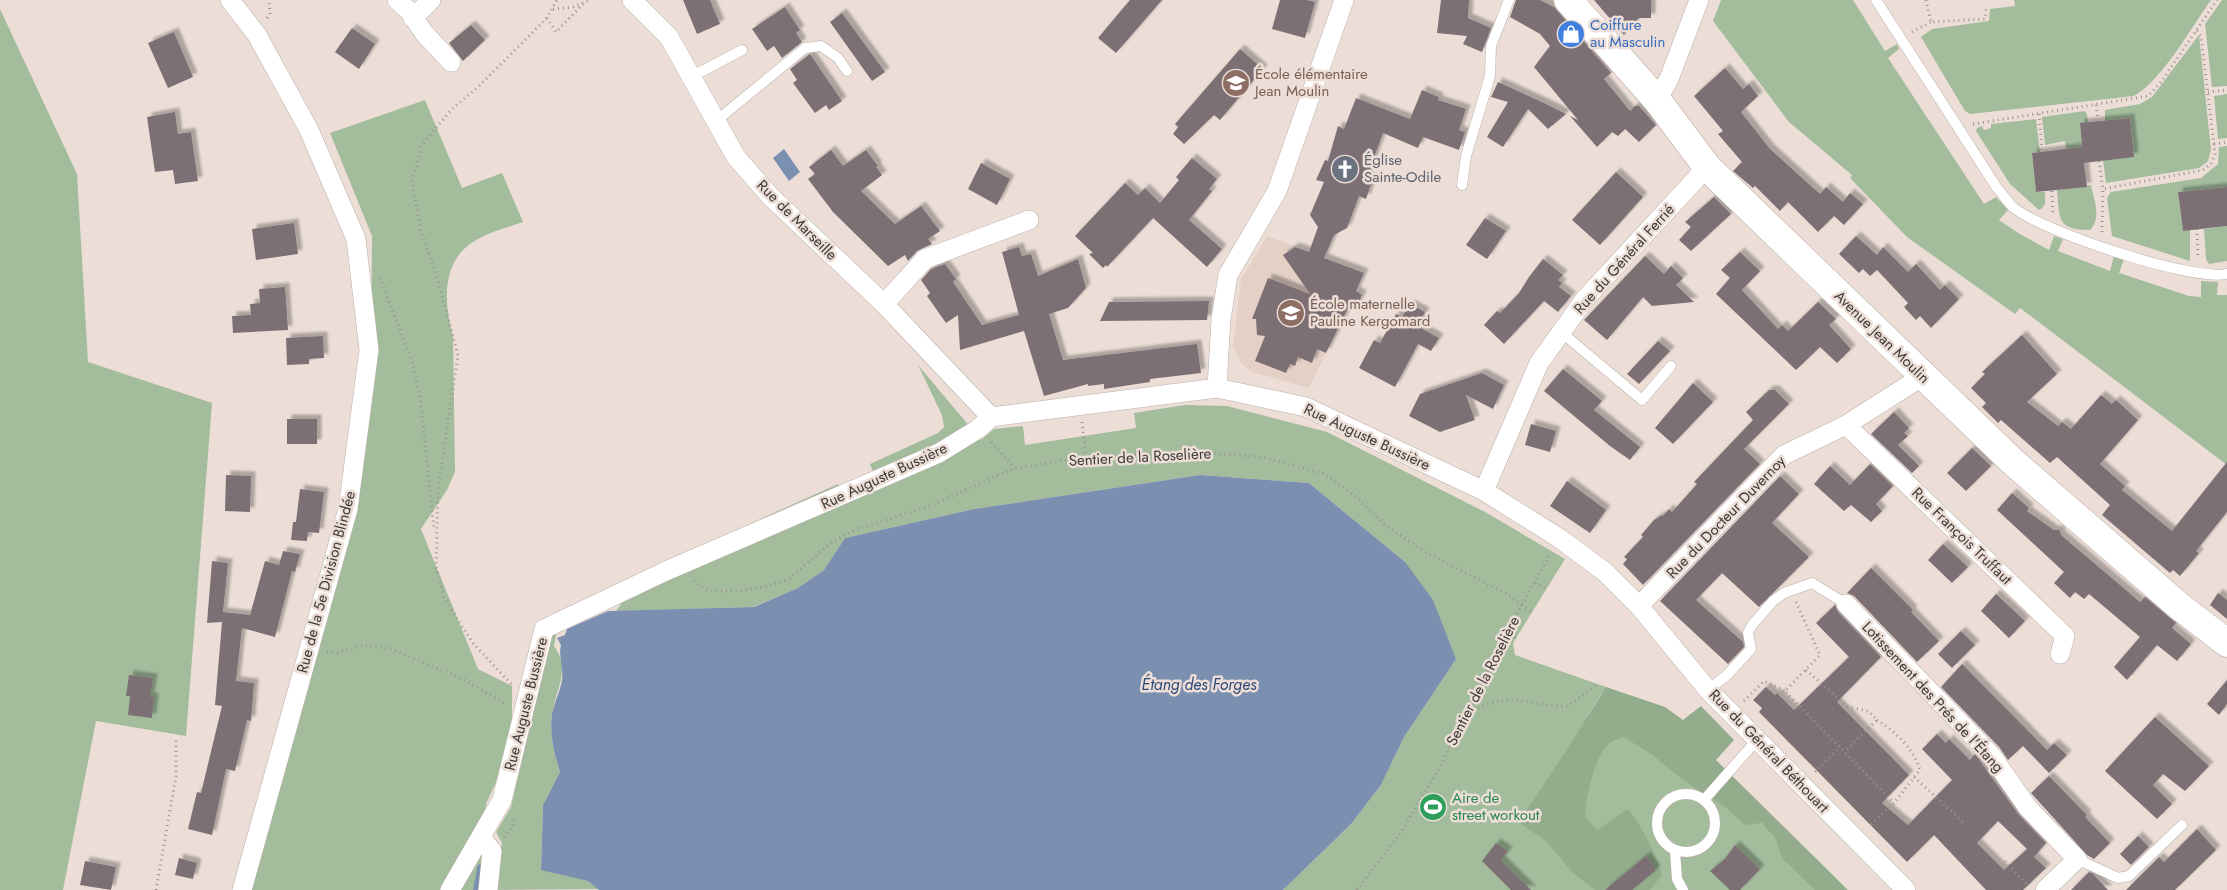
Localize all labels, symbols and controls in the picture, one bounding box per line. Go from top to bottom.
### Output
place label: Coiffure au Masculin [1590,14,1665,53]
shop icon: Coiffure au Masculin [1556,19,1586,49]
place label: École élémentaire Jean Moulin [1253,63,1368,102]
school or university icon: École élémentaire Jean Moulin [1221,68,1251,98]
place label: Église Sainte-Odile [1364,149,1441,188]
church icon: Église Sainte-Odile [1330,154,1360,184]
street label: Rue de Marseille [752,175,842,265]
street label: Rue du Général Ferrié [1569,199,1680,319]
street label: Avenue Jean Moulin [1829,285,1935,389]
place label: École maternelle Pauline Kergomard [1310,293,1430,332]
school or university icon: École maternelle Pauline Kergomard [1276,298,1306,328]
street label: Rue Auguste Bussière [1300,398,1434,476]
street label: Rue Auguste Bussière [817,437,951,515]
street label: Sentier de la Roselière [1068,442,1212,472]
street label: Rue du Docteur Duvernoy [1661,450,1791,583]
street label: Rue François Truffaut [1907,482,2017,590]
street label: Rue de la 5e Division Blindée [291,488,361,676]
street label: Sentier de la Roselière [1441,612,1525,750]
street label: Lotissement des Prés de l'Étang [1857,617,2009,777]
street label: Rue Auguste Bussière [499,635,553,773]
water label: Étang des Forges [1142,673,1257,696]
street label: Rue du Général Béthouart [1704,684,1834,818]
place label: Aire de street workout [1452,787,1540,826]
sports icon: Aire de street workout [1418,792,1448,822]

